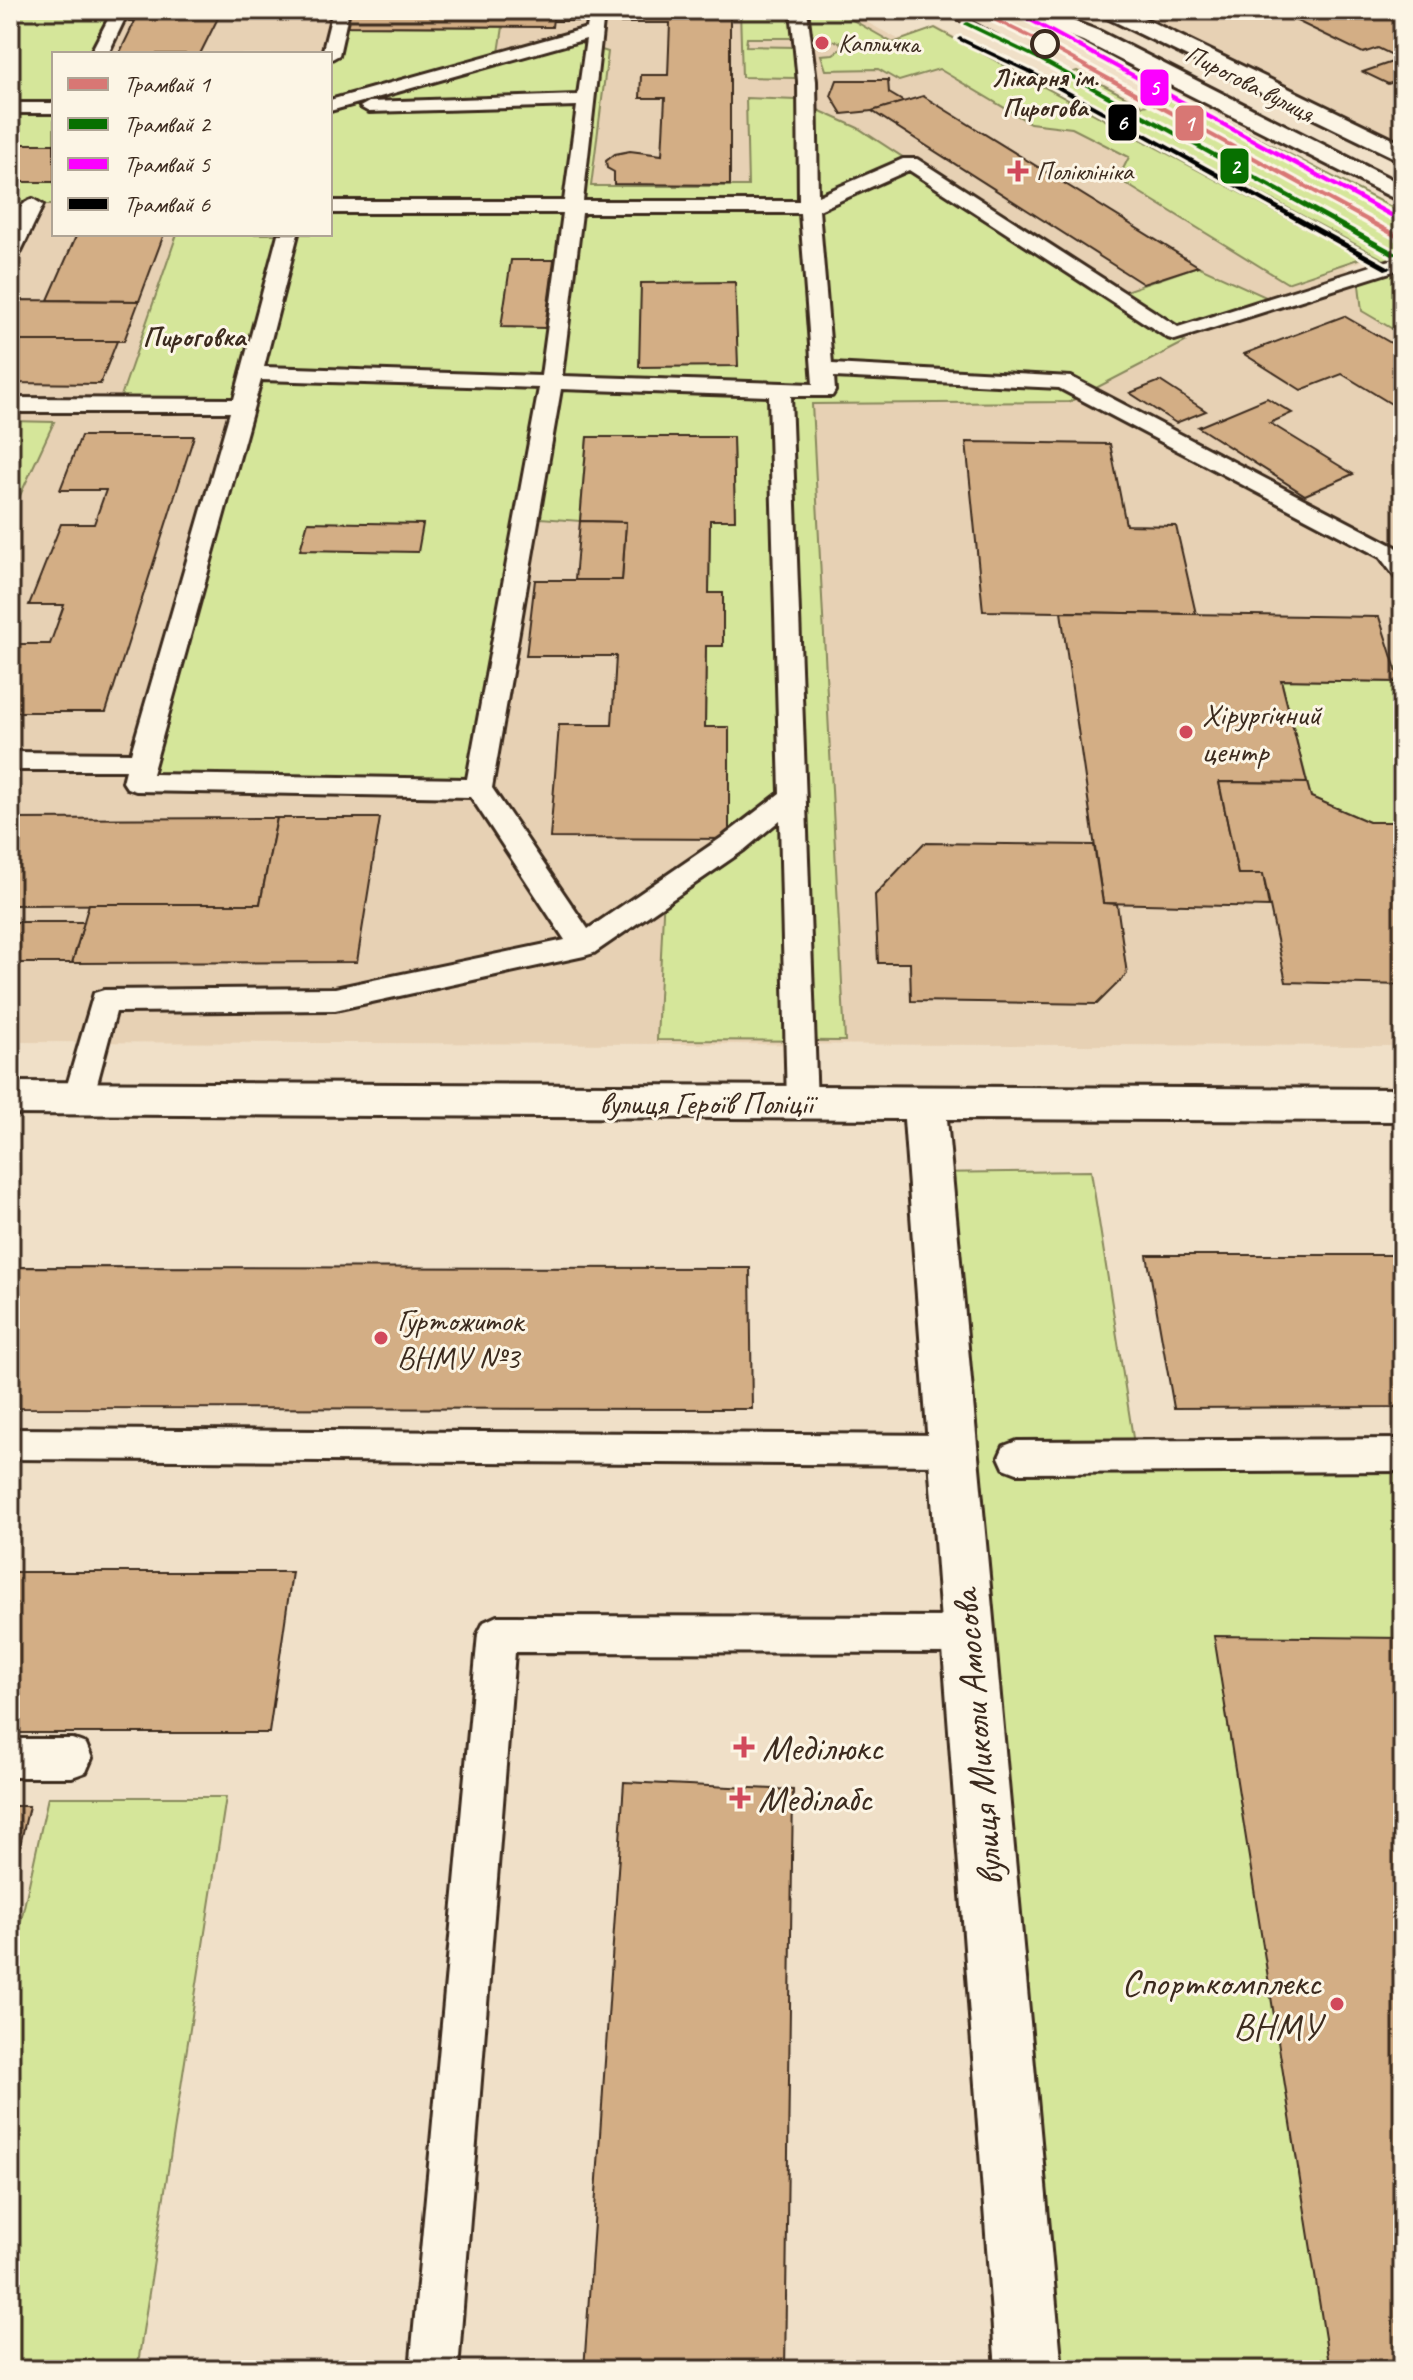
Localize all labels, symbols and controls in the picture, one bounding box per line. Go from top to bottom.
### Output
place label: Капличка [838,27,922,60]
marker: Лікарня ім. Пирогова [1031,30,1059,58]
marker: Капличка [813,34,831,52]
street label: Пирогова вулиця [1180,37,1321,131]
legend [52,52,332,236]
place label: Лікарня ім. Пирогова [992,61,1099,124]
line badge: 5 [1139,68,1170,107]
text: Трамвай 1 [124,69,211,99]
text: 5 [1149,74,1161,102]
line badge: 6 [1107,103,1138,142]
line badge: 1 [1174,104,1205,142]
text: Трамвай 2 [124,109,212,139]
text: 6 [1117,109,1129,137]
text: 1 [1184,110,1196,138]
line badge: 2 [1219,147,1250,185]
text: Трамвай 5 [124,149,211,179]
text: 2 [1230,153,1242,181]
place label: Поліклініка [1036,155,1135,188]
marker: Поліклініка [1007,160,1029,182]
text: Трамвай 6 [124,189,211,219]
district label: Пироговка [143,319,248,354]
place label: Хірургічний центр [1202,694,1323,772]
marker: Хірургічний центр [1177,723,1195,741]
street label: вулиця Героїв Поліції [599,1083,819,1124]
place label: Гуртожиток ВНМУ №3 [397,1300,526,1378]
marker: Гуртожиток ВНМУ №3 [372,1329,390,1347]
street label: вулиця Миколи Амосова [941,1585,1014,1888]
place label: Меділюкс [762,1724,885,1771]
marker: Меділюкс [733,1736,755,1758]
place label: Меділабс [758,1775,874,1822]
marker: Меділабс [729,1787,751,1809]
place label: Спорткомплекс ВНМУ [1121,1959,1327,2050]
marker: Спорткомплекс ВНМУ [1328,1995,1346,2013]

